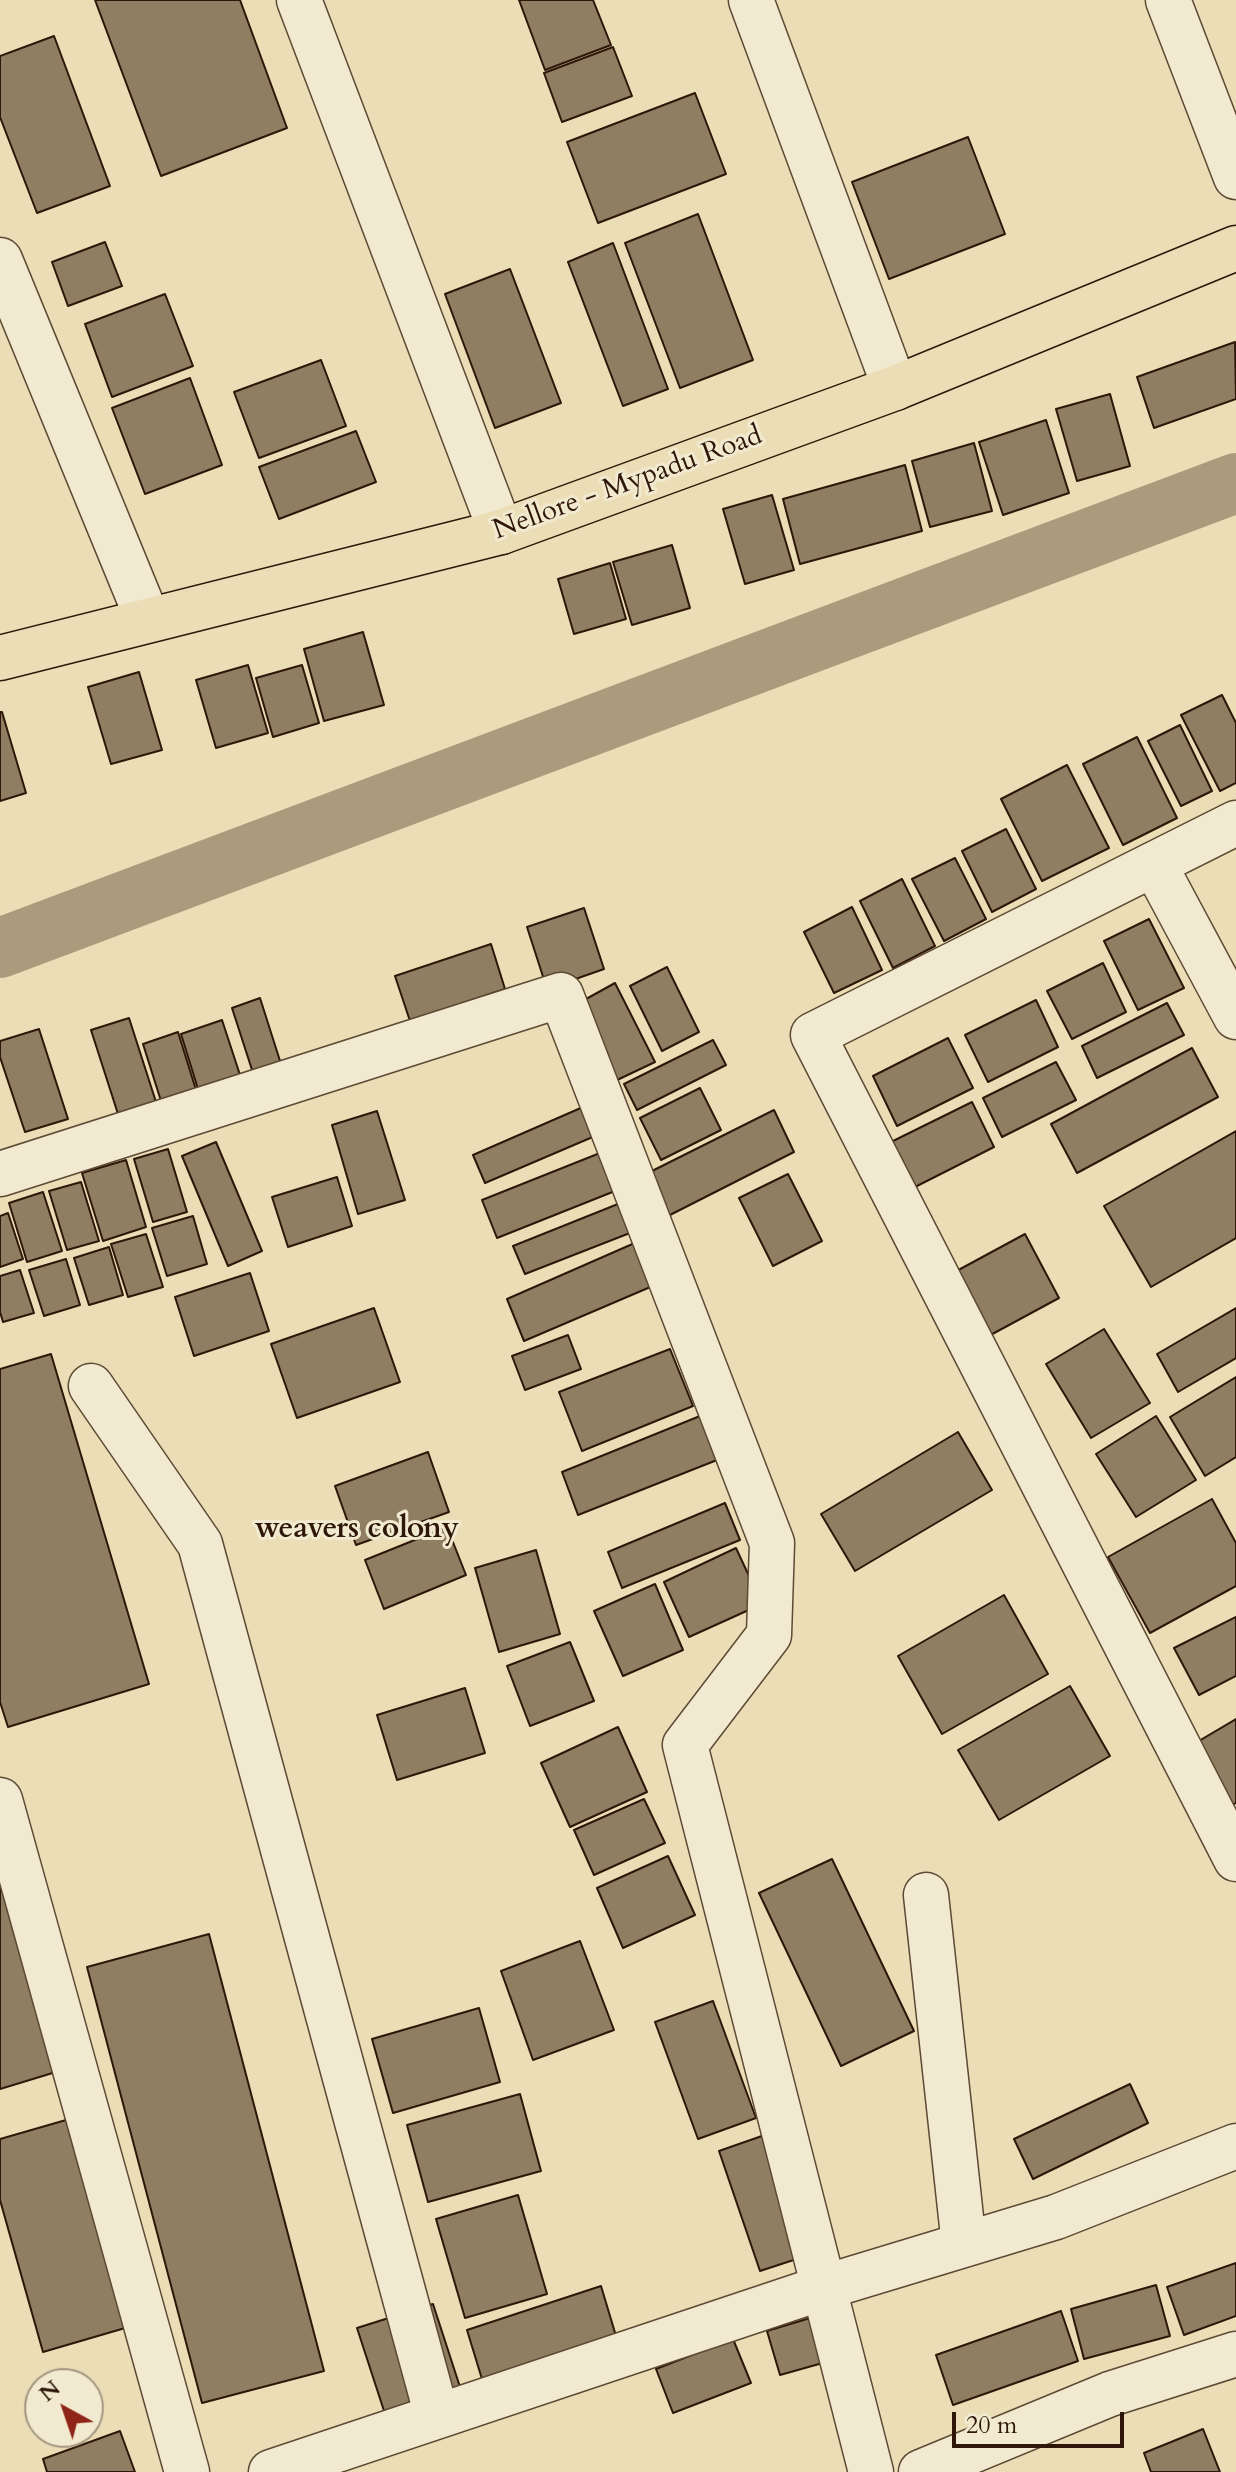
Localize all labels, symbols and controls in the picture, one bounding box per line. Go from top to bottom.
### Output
street label: Nellore - Mypadu Road [489,420,767,548]
district label: weavers colony [255,1512,459,1548]
north arrow [24,2368,104,2448]
text: N [33,2374,67,2409]
scale bar [956,2396,1128,2446]
text: 20 m [966,2409,1017,2442]

